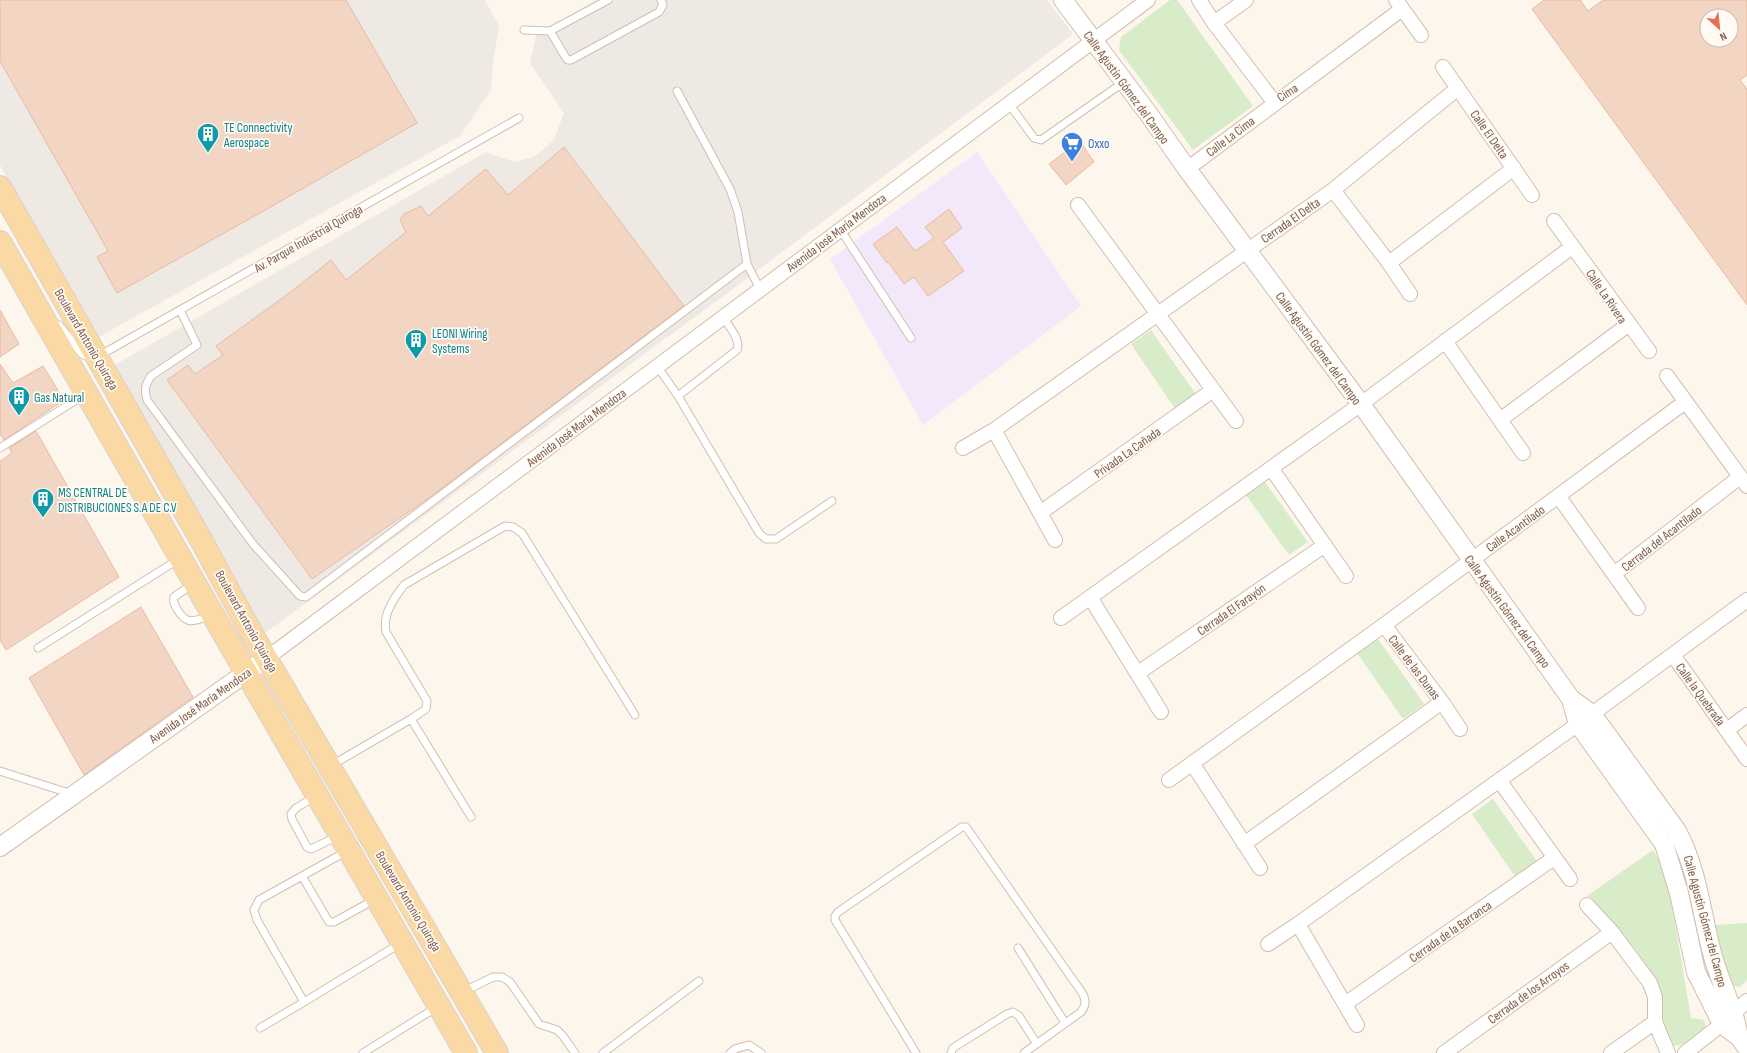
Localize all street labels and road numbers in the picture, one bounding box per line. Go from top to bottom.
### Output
street label: Calle Agustín Gómez del Campo [1080,28,1173,147]
street label: Cima [1274,80,1301,106]
street label: Calle El Delta [1467,107,1512,162]
street label: Calle La Cima [1203,113,1258,160]
street label: Avenida José María Mendoza [783,190,890,276]
street label: Cerrada El Delta [1258,194,1323,247]
street label: Av. Parque Industrial Quiroga [251,201,366,277]
street label: Calle La Rivera [1582,266,1630,327]
street label: Boulevard Antonio Quiroga [51,286,122,393]
street label: Calle Agustín Gómez del Campo [1272,289,1365,408]
street label: Avenida José María Mendoza [523,385,630,471]
street label: Privada La Cañada [1091,424,1164,482]
street label: Calle Acantilado [1483,502,1548,556]
street label: Cerrada del Acantilado [1618,503,1705,575]
street label: Calle Agustín Gómez del Campo [1461,552,1554,671]
street label: Boulevard Antonio Quiroga [211,568,281,675]
street label: Cerrada El Farayón [1194,580,1269,639]
street label: Calle de las Dunas [1385,632,1444,703]
street label: Calle la Quebrada [1672,660,1728,729]
street label: Avenida José María Mendoza [146,665,255,748]
street label: Boulevard Antonio Quiroga [372,848,444,955]
street label: Calle Agustín Gómez del Campo [1680,854,1730,989]
street label: Cerrada de la Barranca [1406,897,1495,966]
street label: Cerrada de los Arroyos [1485,958,1573,1028]

